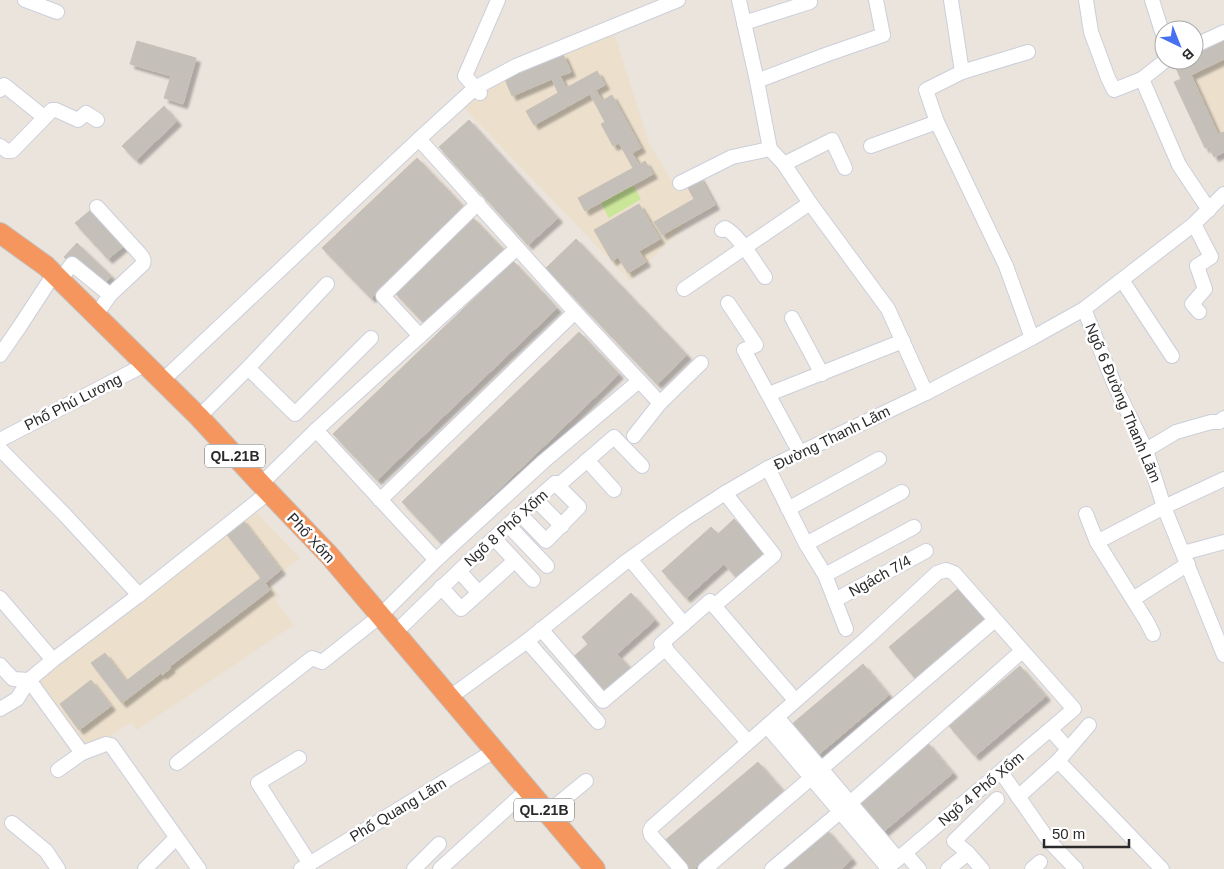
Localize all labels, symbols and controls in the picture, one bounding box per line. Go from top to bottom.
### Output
north arrow [1154,20,1204,70]
text: B [1179,45,1197,64]
street label: Ngõ 6 Đường Thanh Lãm [1082,321,1165,485]
street label: Phố Phú Lương [21,370,124,433]
street label: Đường Thanh Lãm [771,402,893,473]
road number: QL.21B [205,444,265,468]
street label: Ngõ 8 Phố Xốm [461,486,551,569]
street label: Phố Xốm [284,509,339,566]
street label: Ngách 7/4 [846,552,914,600]
street label: Ngõ 4 Phố Xốm [935,748,1027,829]
street label: Phố Quang Lãm [347,774,449,845]
road number: QL.21B [514,798,574,822]
scale bar [1044,816,1129,848]
text: 50 m [1052,825,1085,842]

